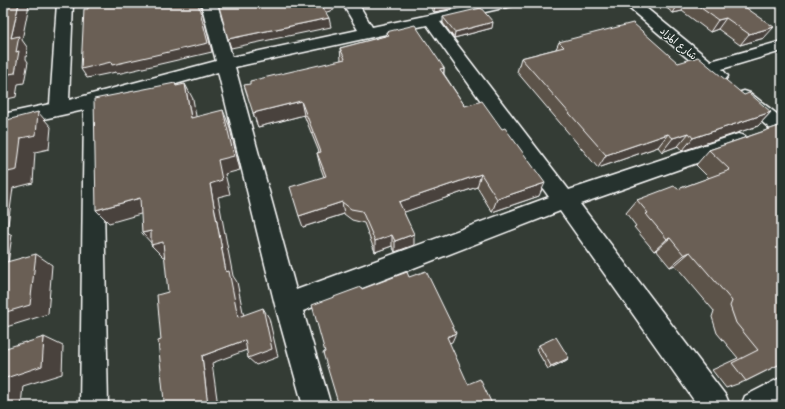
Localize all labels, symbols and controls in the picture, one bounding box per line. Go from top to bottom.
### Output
street label: شارع المزاد [657,25,699,64]

